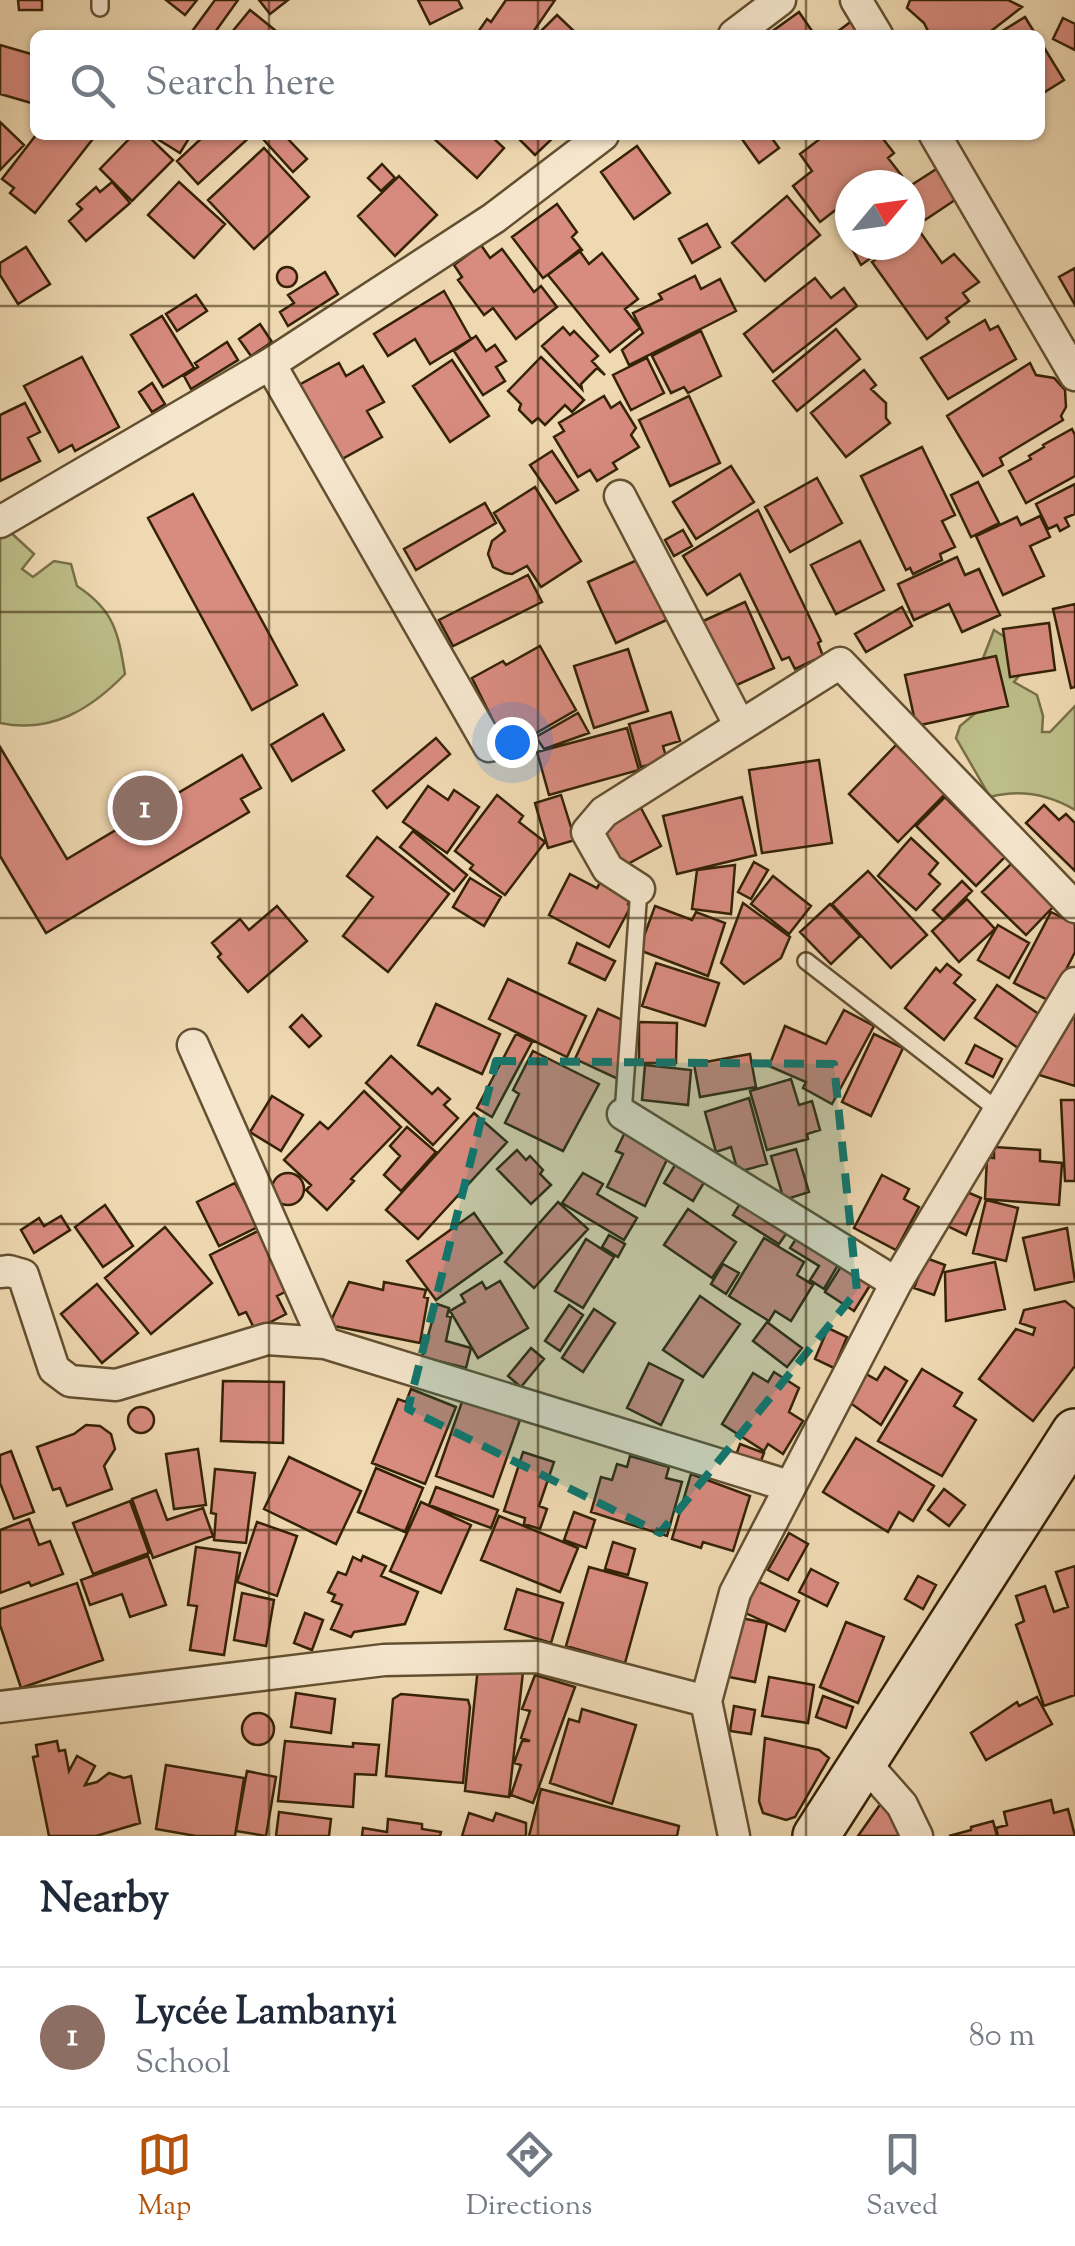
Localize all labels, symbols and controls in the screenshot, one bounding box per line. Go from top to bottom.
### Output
search box [30,30,1045,140]
icon: search [65,58,120,113]
text: Search here [145,58,336,112]
north arrow [835,170,925,260]
your location [487,717,538,768]
pin: 1 [112,770,178,846]
text: Nearby [40,1871,169,1931]
text: Lycée Lambanyi [135,1987,397,2041]
text: 1 [67,2014,78,2060]
text: 80 m [969,2014,1035,2060]
text: School [135,2041,231,2087]
tab: Map [137,2127,192,2227]
tab: Directions [466,2127,592,2227]
tab: Saved [866,2127,938,2227]

